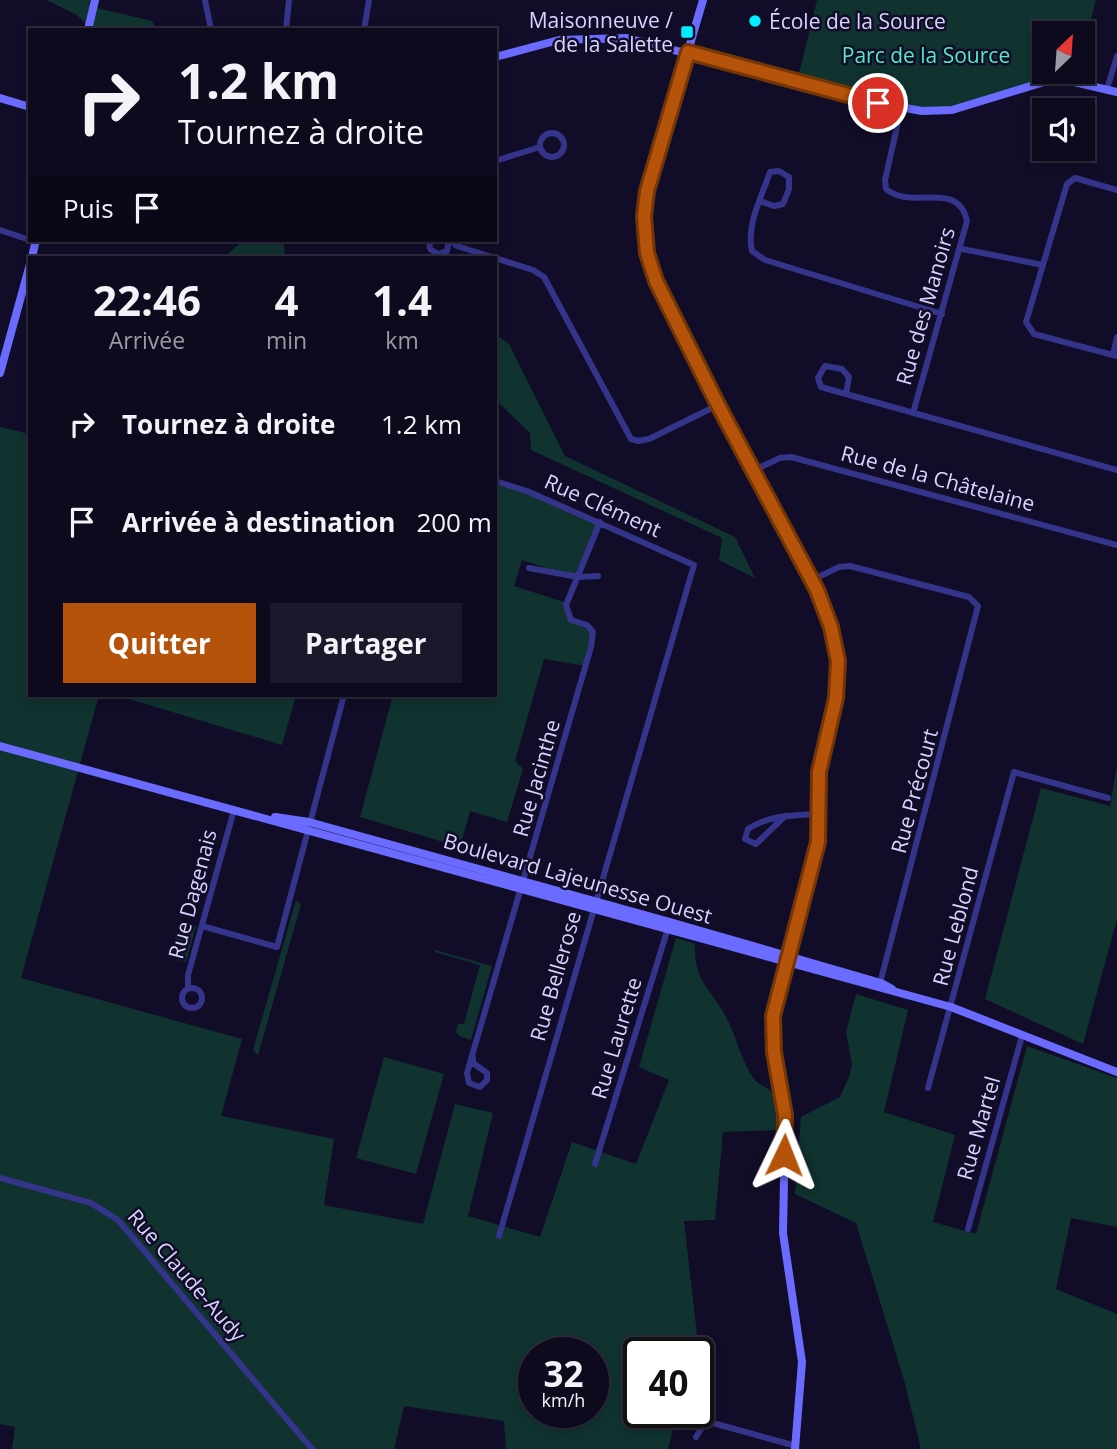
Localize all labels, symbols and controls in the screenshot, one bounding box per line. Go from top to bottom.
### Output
place label: Maisonneuve / de la Salette [529,6,673,58]
place label: École de la Source [769,7,946,35]
marker: École de la Source [747,13,763,29]
north arrow [1032,21,1096,84]
map controls [1032,21,1095,161]
marker: Maisonneuve / de la Salette [679,24,695,40]
park label: Parc de la Source [842,41,1010,69]
text: 1.2 km [178,47,339,113]
icon: right [63,56,154,147]
pin [848,73,908,133]
icon: arrive [859,84,897,122]
button: sound [1032,98,1095,161]
text: Tournez à droite [178,110,424,153]
icon: arrive [128,189,166,227]
text: Puis [63,190,114,226]
street label: Rue des Manoirs [889,224,961,388]
text: 22:46 [93,271,201,328]
text: 4 [274,271,299,328]
text: 1.4 [372,271,432,328]
text: Arrivée [109,324,185,356]
text: min [266,324,307,356]
text: km [385,324,419,356]
icon: right [63,405,101,443]
text: Tournez à droite [122,406,335,442]
text: 1.2 km [381,406,462,442]
street label: Rue de la Châtelaine [838,439,1038,517]
street label: Rue Clément [540,467,666,543]
icon: arrive [63,503,101,541]
text: Arrivée à destination [122,504,395,540]
text: 200 m [416,504,492,540]
button: Quitter [63,603,256,683]
button: Partager [270,603,462,683]
street label: Rue Jacinthe [506,716,566,840]
street label: Rue Précourt [884,726,944,856]
street label: Rue Dagenais [161,826,223,962]
street label: Boulevard Lajeunesse Ouest [440,826,716,930]
street label: Rue Leblond [926,863,984,989]
street label: Rue Bellerose [523,908,587,1044]
street label: Rue Laurette [584,974,648,1102]
street label: Rue Martel [950,1073,1006,1183]
position arrow [747,1118,821,1192]
street label: Rue Claude-Audy [122,1203,253,1348]
speed limit sign: 40 [623,1337,714,1428]
text: 32 [543,1350,584,1397]
text: km/h [542,1388,585,1412]

